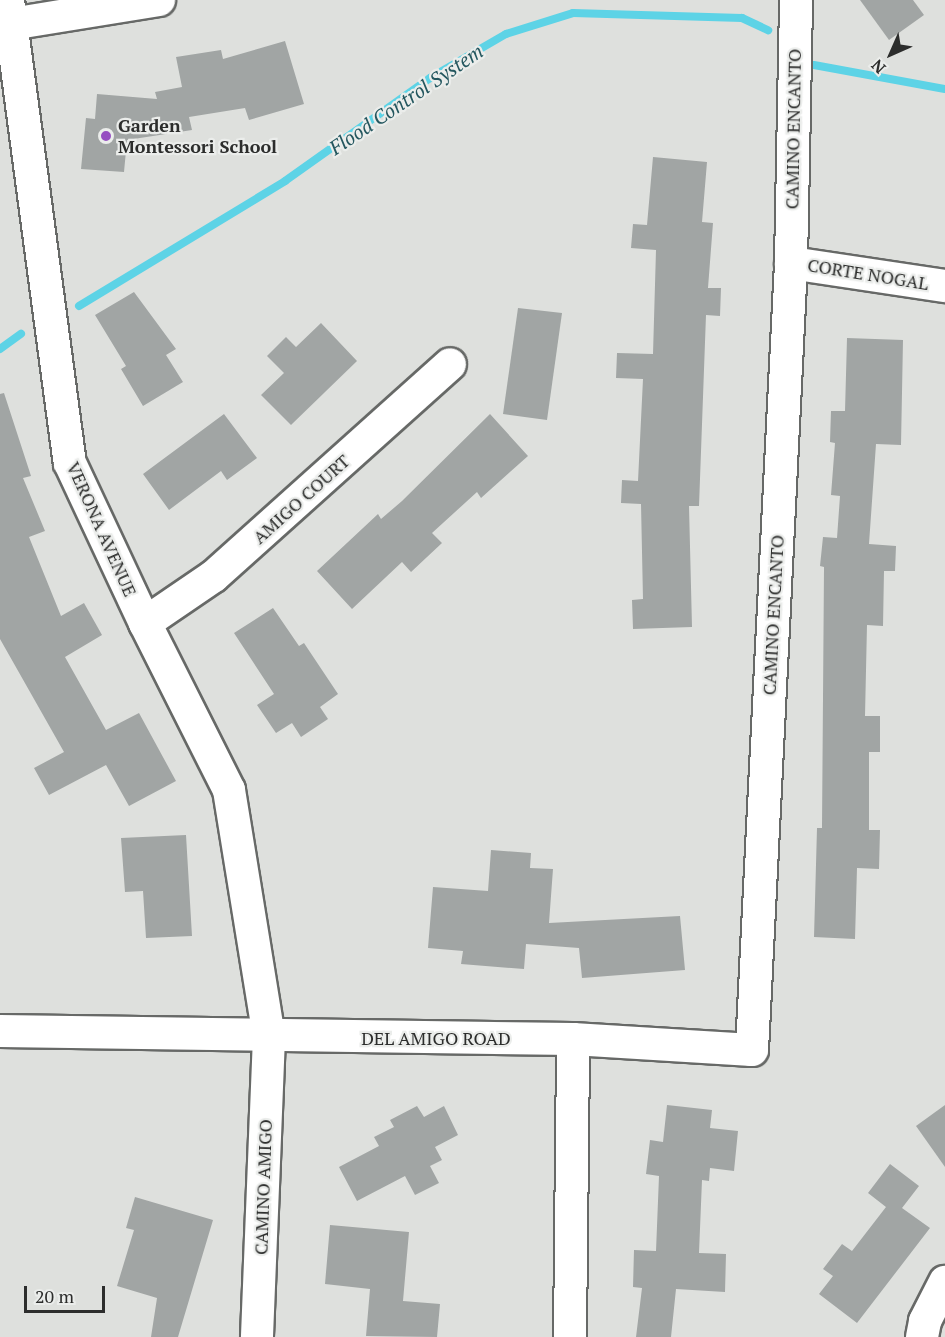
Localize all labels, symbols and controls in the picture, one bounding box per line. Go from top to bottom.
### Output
north arrow [861,24,921,84]
water label: Flood Control System [324,39,488,159]
street label: CAMINO ENCANTO [781,49,805,209]
text: N [866,55,890,79]
place label: Garden Montessori School [118,115,277,158]
marker: Garden Montessori School [99,129,113,143]
street label: CORTE NOGAL [806,254,930,294]
street label: AMIGO COURT [248,450,354,548]
street label: VERONA AVENUE [62,458,142,600]
street label: CAMINO ENCANTO [758,534,788,696]
street label: DEL AMIGO ROAD [361,1027,511,1049]
street label: CAMINO AMIGO [250,1119,276,1255]
scale bar [27,1274,108,1312]
text: 20 m [35,1284,74,1308]

